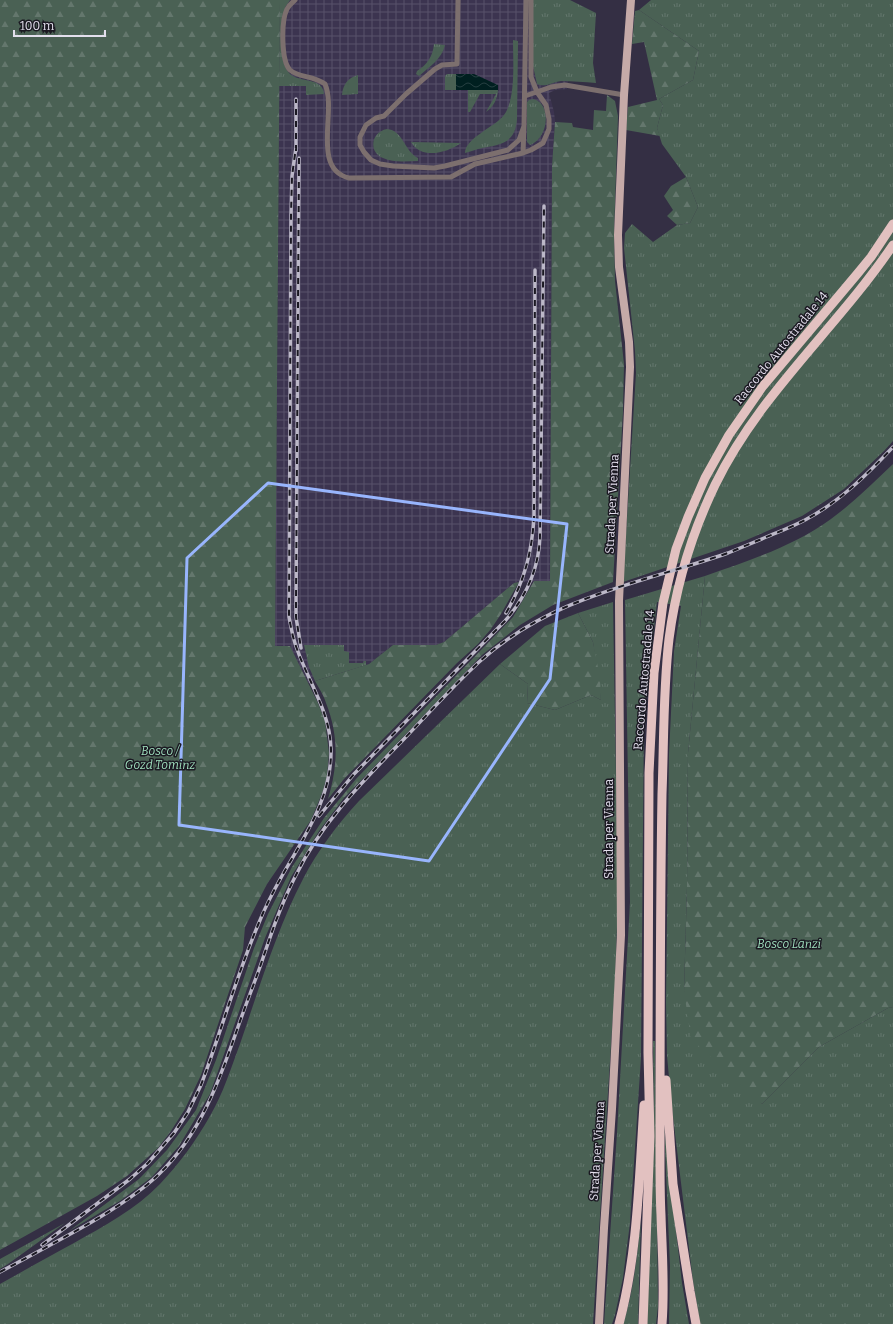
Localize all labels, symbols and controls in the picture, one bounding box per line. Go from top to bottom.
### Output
scale bar [14,12,105,38]
text: 100 m [20,19,55,33]
street label: Raccordo Autostradale 14 [731,289,831,407]
street label: Strada per Vienna [602,453,622,554]
street label: Raccordo Autostradale 14 [631,609,657,751]
park label: Bosco / Gozd Tominz [125,744,196,772]
street label: Strada per Vienna [602,779,616,879]
park label: Bosco Lanzi [757,937,822,951]
street label: Strada per Vienna [587,1100,607,1201]

